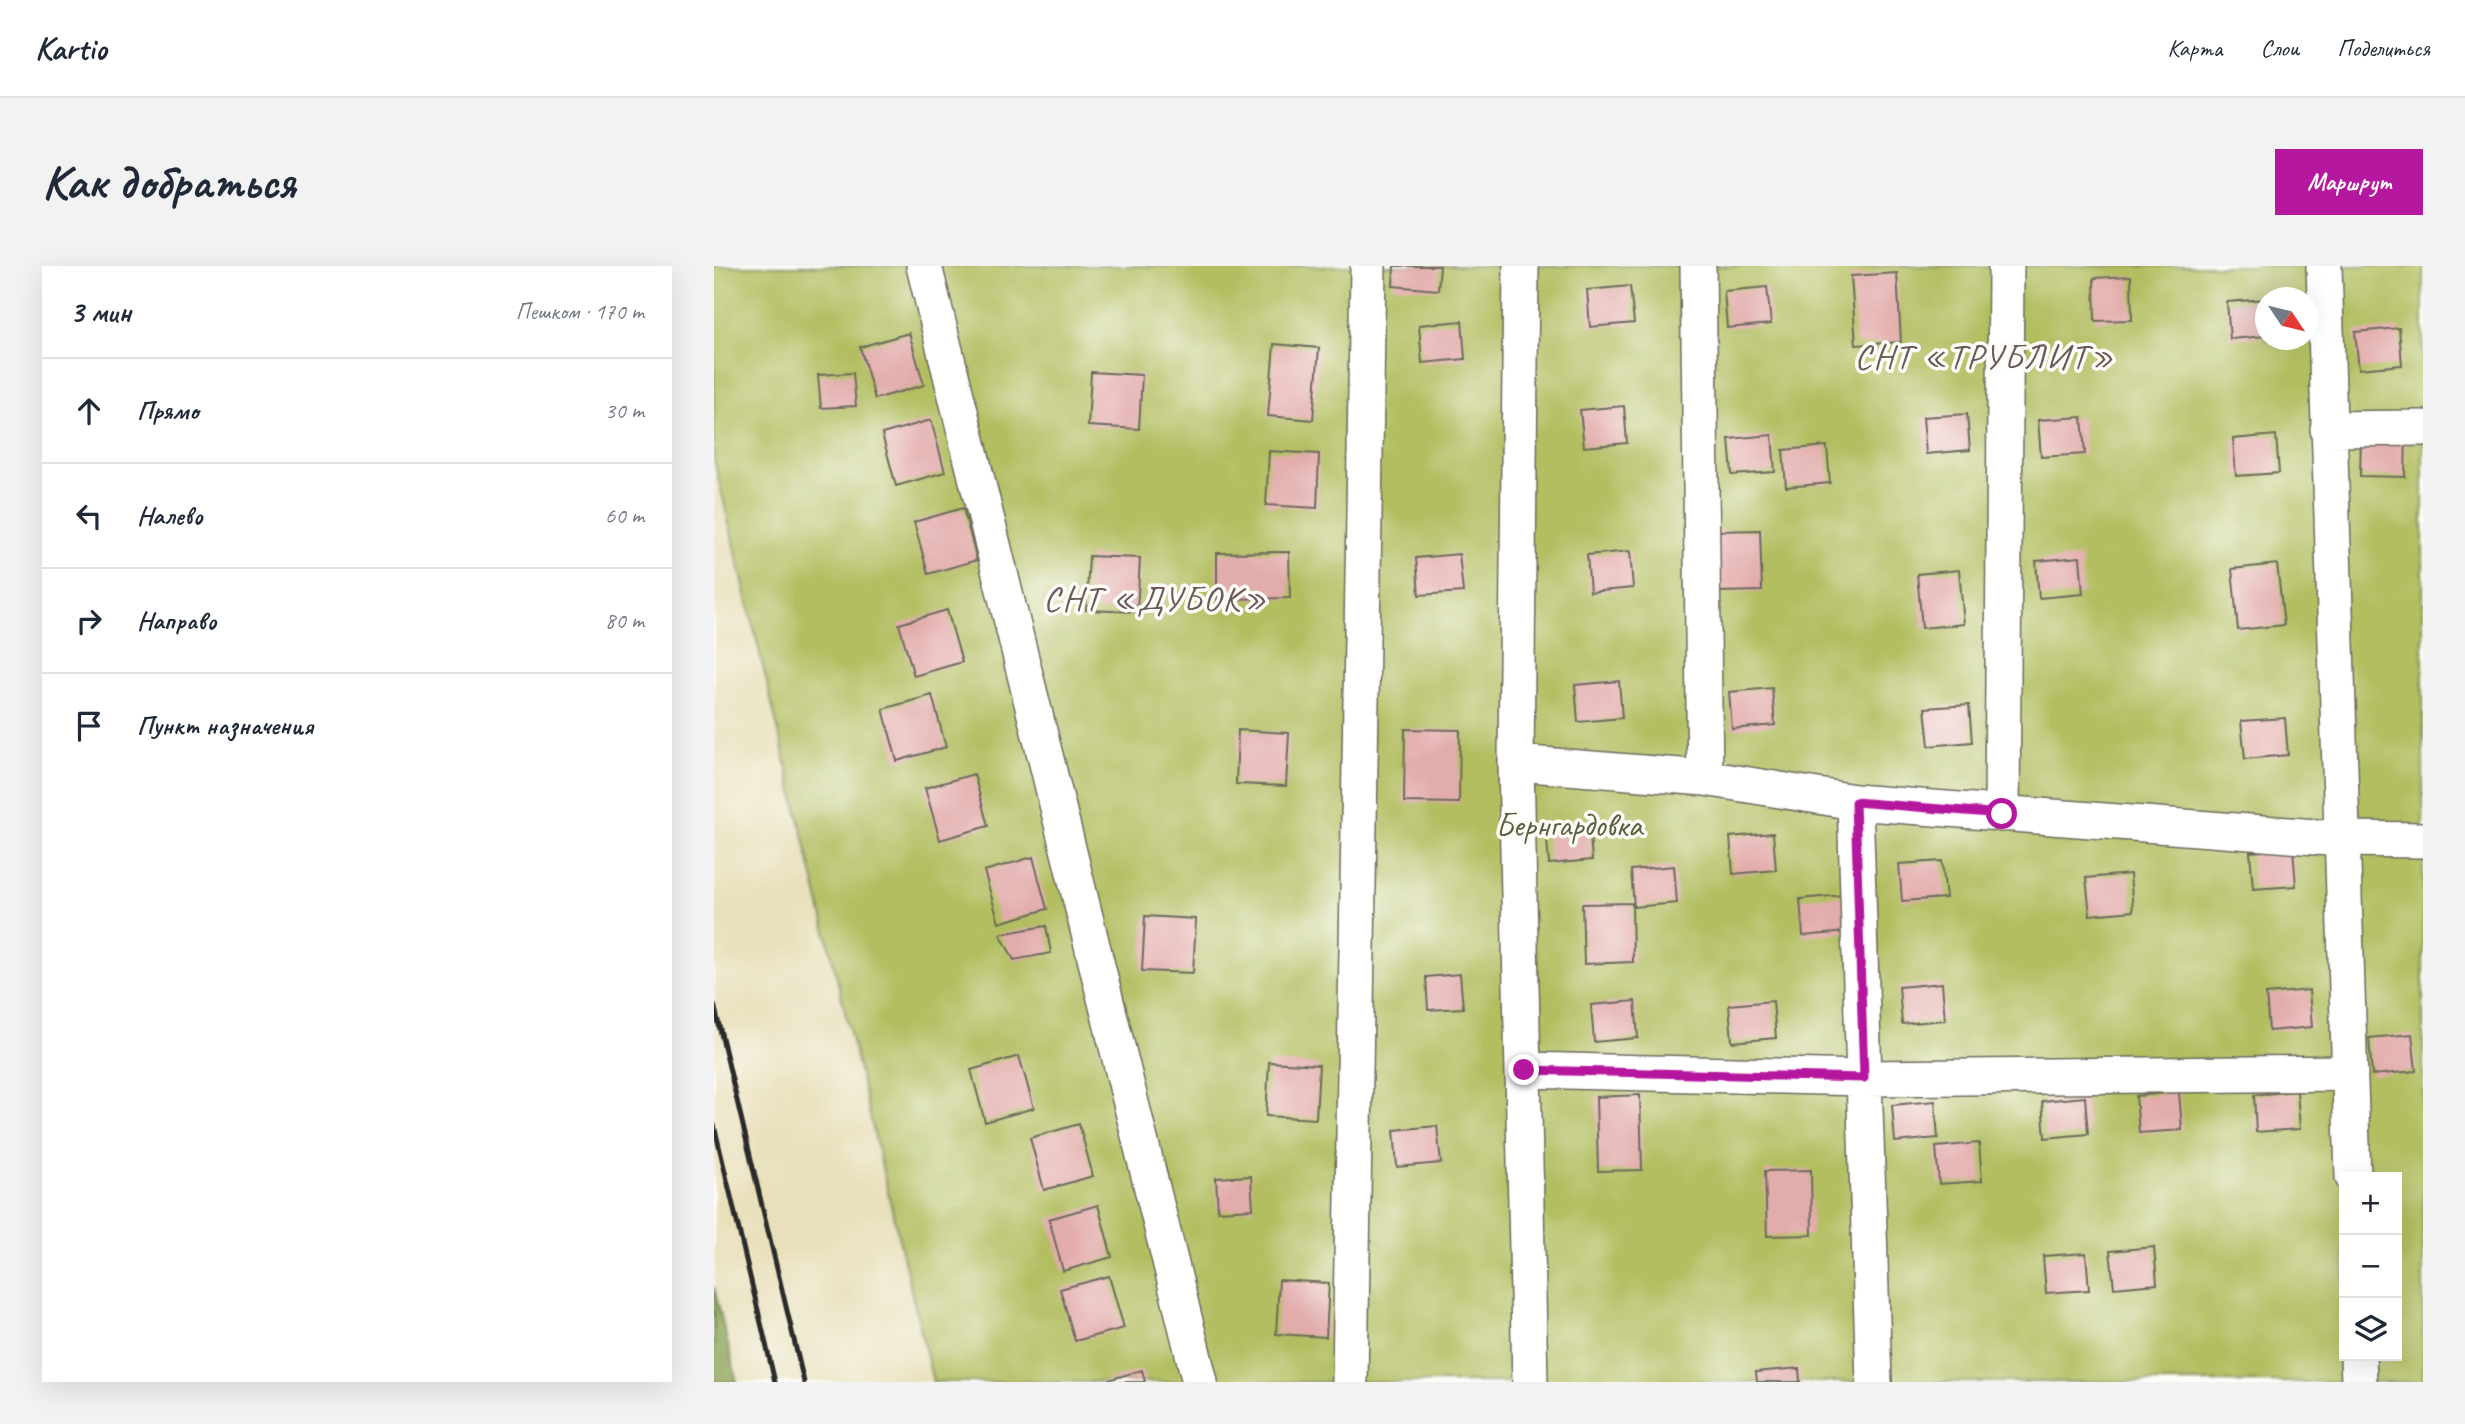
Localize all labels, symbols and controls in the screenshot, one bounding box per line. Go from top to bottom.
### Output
text: Kartio [35,27,106,69]
text: Карта [2168,33,2222,63]
text: Слои [2260,33,2299,63]
text: Поделиться [2337,33,2430,63]
button: Маршрут [2275,149,2423,215]
text: Как добраться [42,151,295,213]
north arrow [2255,287,2318,350]
text: 3 мин [70,293,131,331]
text: Пешком · 170 m [516,297,644,326]
district label: СНТ «ТРУБЛИТ» [1854,334,2116,379]
icon: ahead [70,392,108,430]
text: Прямо [137,394,199,427]
text: 30 m [605,396,644,425]
icon: left [70,497,108,535]
text: Налево [137,499,203,532]
text: 60 m [605,501,644,530]
district label: СНТ «ДУБОК» [1043,576,1269,621]
icon: right [70,602,108,640]
text: Направо [137,604,216,637]
text: 80 m [605,606,644,635]
icon: arrive [70,707,108,745]
text: Пункт назначения [137,709,313,742]
route start [1986,798,2017,829]
park label: Бернгардовка [1496,804,1645,846]
route end [1508,1054,1539,1085]
map controls [2339,1172,2402,1361]
button: + [2339,1172,2402,1235]
button: − [2339,1235,2402,1298]
button: layers [2339,1298,2402,1361]

